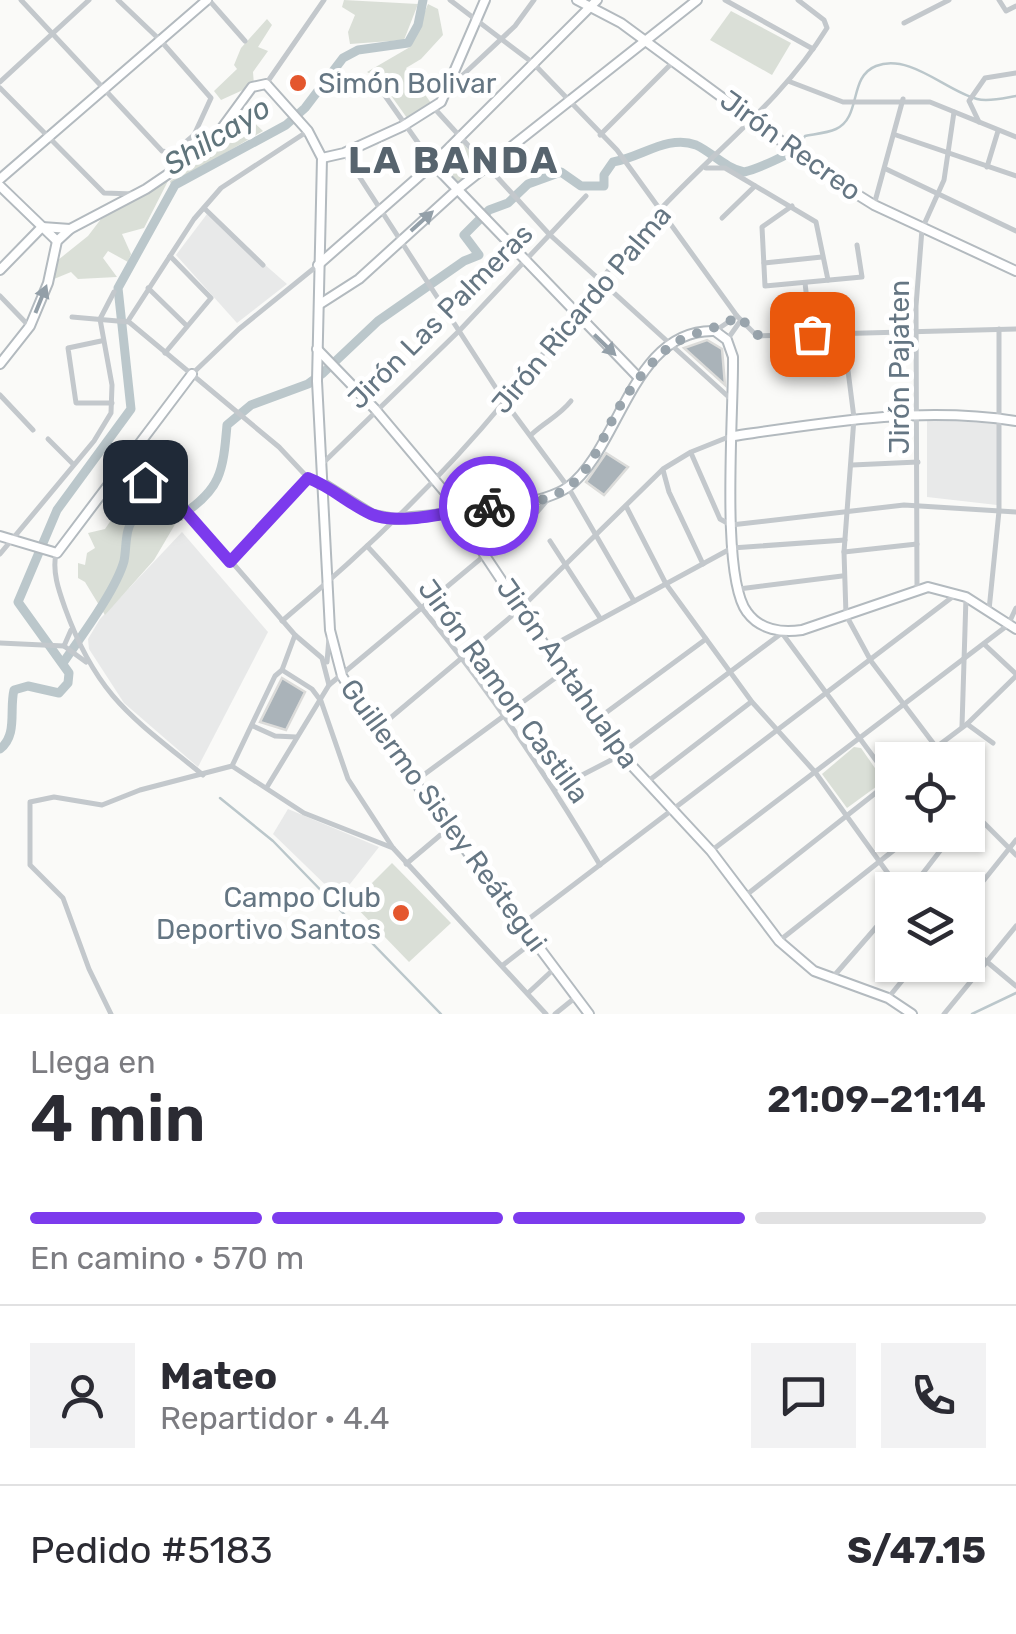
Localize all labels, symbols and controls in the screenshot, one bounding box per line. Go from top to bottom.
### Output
place label: Simón Bolivar [318,67,497,100]
marker: Simón Bolivar [287,72,309,94]
street label: Jirón Recreo [714,83,868,208]
water label: Shilcayo [157,89,277,183]
district label: LA BANDA [348,137,560,183]
street label: Jirón Ricardo Palma [485,199,678,420]
one-way arrow [410,210,434,233]
street label: Jirón Las Palmeras [341,217,540,416]
street label: Jirón Pajaten [883,280,916,454]
one-way arrow [34,284,50,314]
pin [770,292,855,377]
icon: bag [785,307,840,362]
one-way arrow [593,332,617,356]
pin [103,440,188,525]
icon: home [118,455,173,510]
courier [439,456,539,556]
icon: bike [462,479,517,534]
street label: Jirón Antahualpa [490,572,645,775]
street label: Jirón Ramon Castilla [411,573,596,810]
street label: Guillermo Sisley Reátegui [334,673,554,958]
map controls [875,742,985,982]
button: locate [875,742,985,852]
button: layers [875,872,985,982]
place label: Campo Club Deportivo Santos [156,881,381,946]
marker: Campo Club Deportivo Santos [390,902,412,924]
text: Llega en [30,1043,156,1081]
text: 21:09–21:14 [767,1076,986,1122]
text: 4 min [30,1080,206,1157]
text: En camino · 570 m [30,1239,304,1277]
button: person [30,1343,135,1448]
button: chat [751,1343,856,1448]
button: phone [881,1343,986,1448]
text: Mateo [160,1353,277,1399]
text: Repartidor · 4.4 [160,1399,390,1437]
text: Pedido #5183 [30,1527,273,1573]
text: S/47.15 [847,1527,986,1573]

